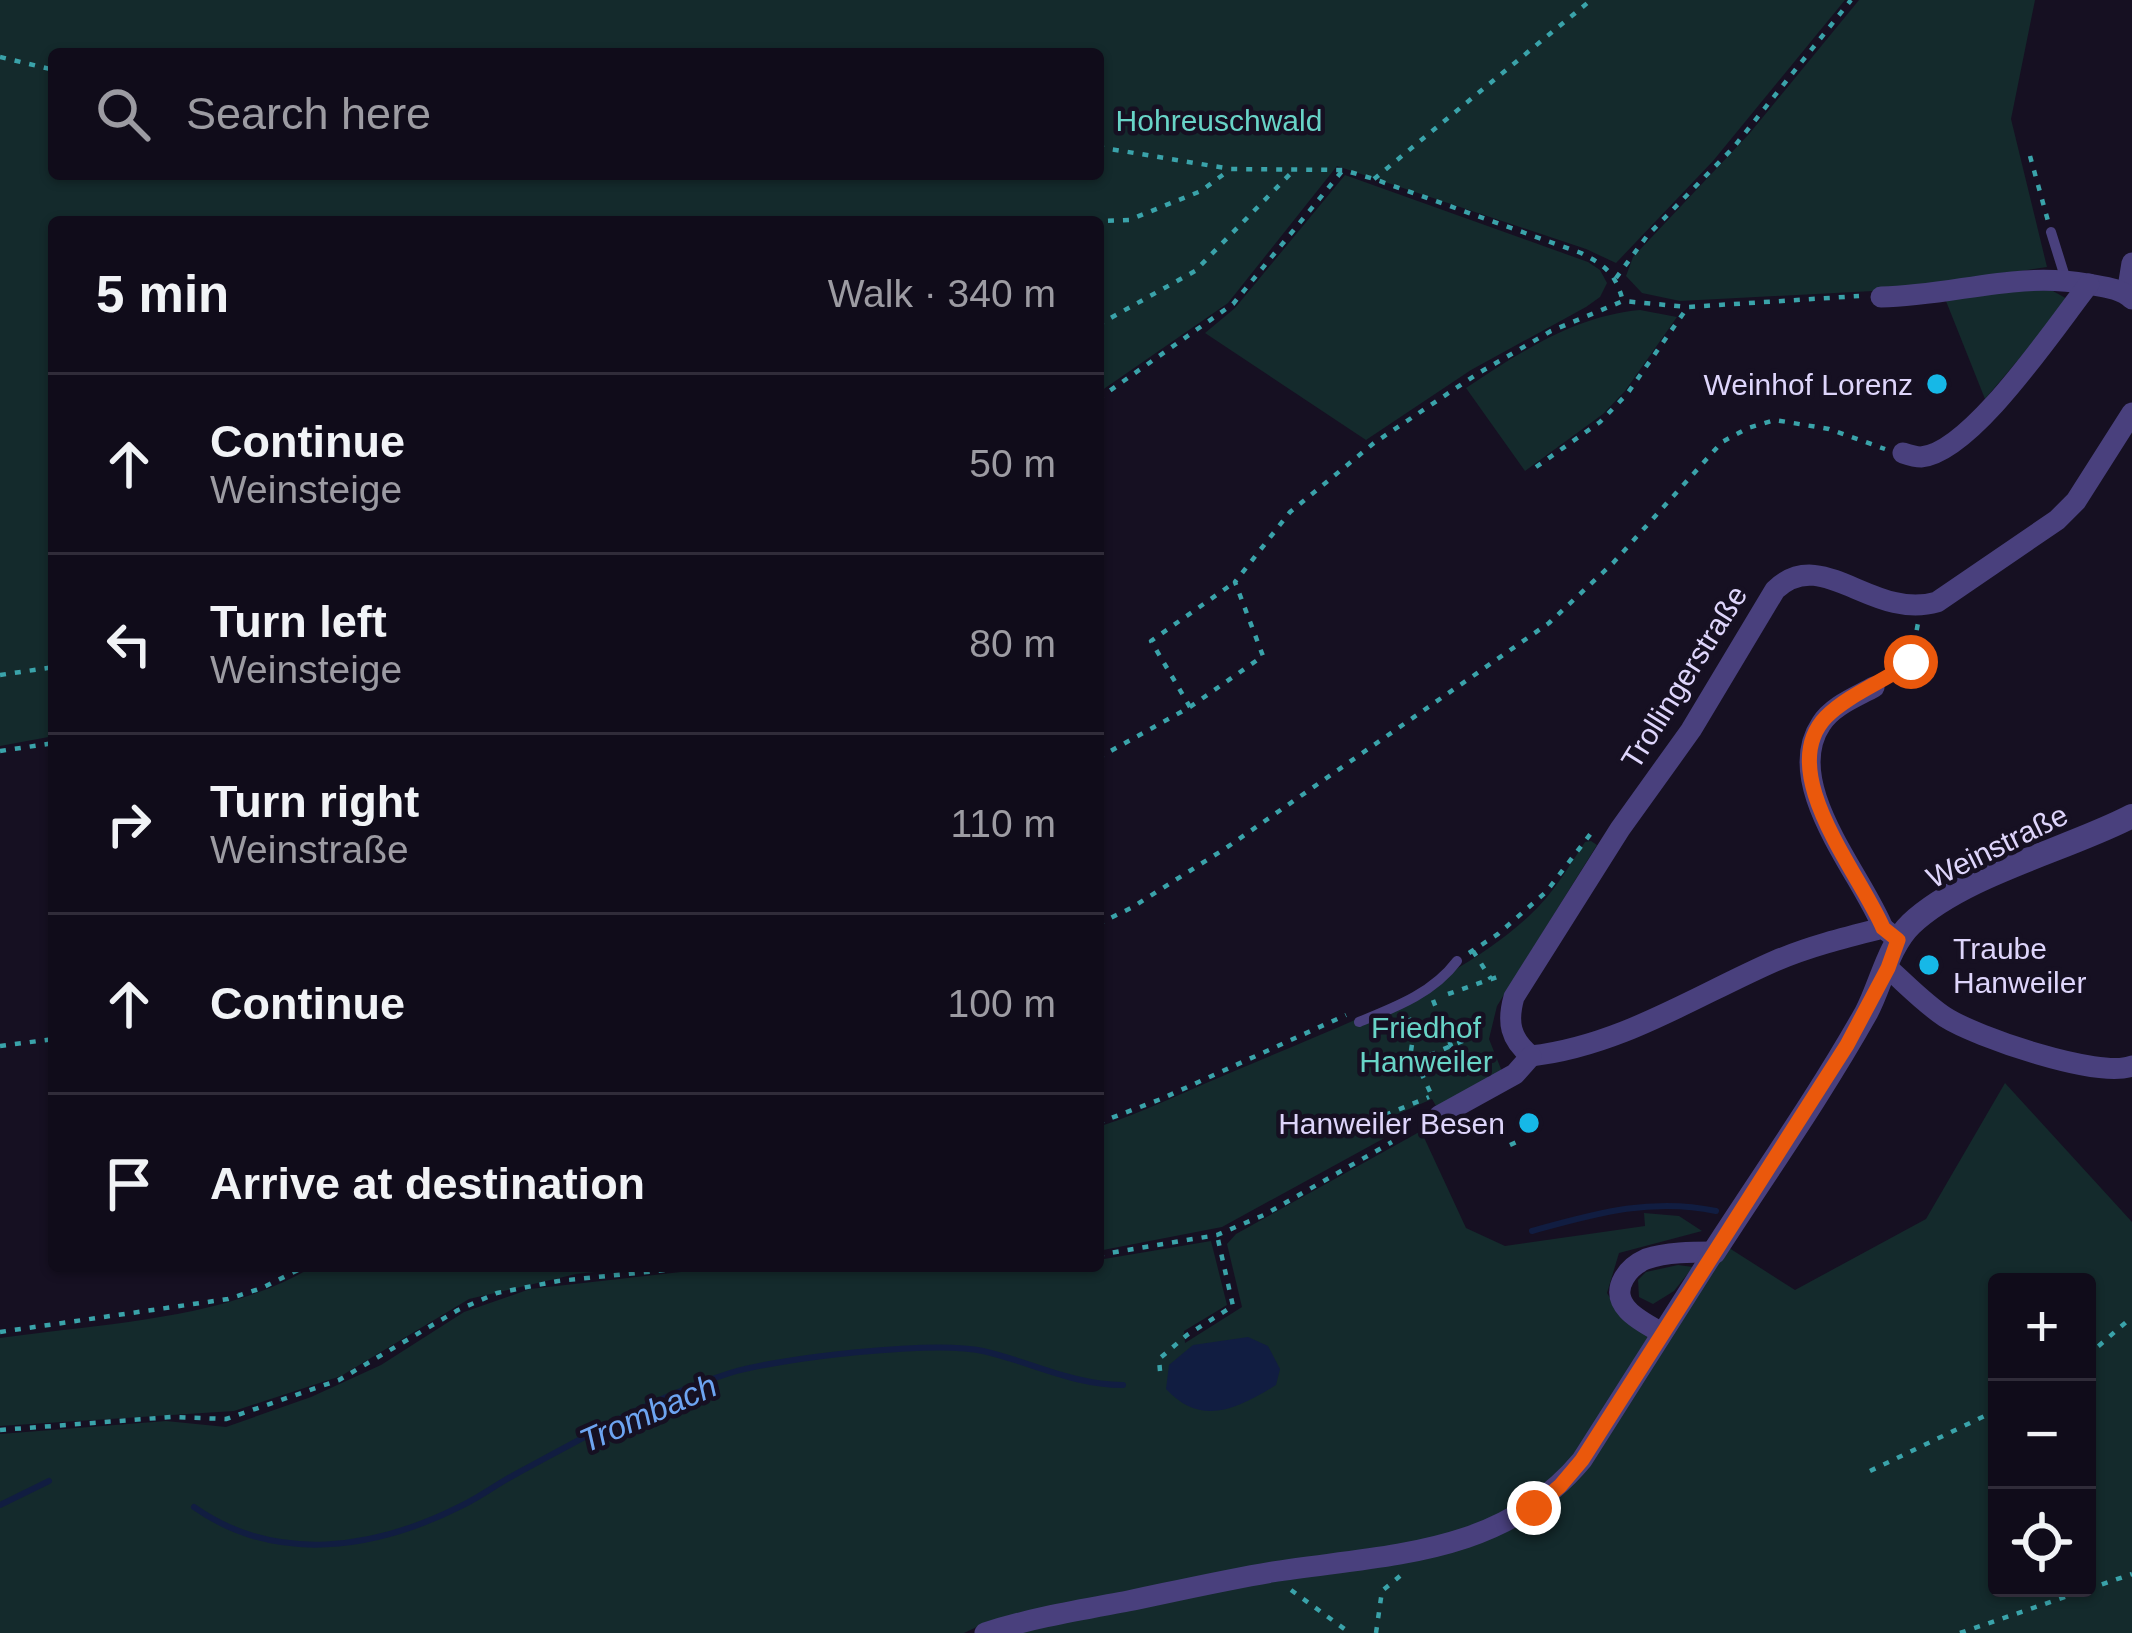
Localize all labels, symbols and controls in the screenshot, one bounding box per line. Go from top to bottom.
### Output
search box [48,48,1104,180]
icon: search [90,81,156,147]
text: Search here [186,88,431,139]
park label: Hohreuschwald [1116,104,1322,137]
text: 5 min [96,266,229,323]
text: Walk · 340 m [828,272,1056,315]
place label: Weinhof Lorenz [1703,368,1913,401]
marker: Weinhof Lorenz [1924,371,1950,397]
text: Continue [210,416,405,467]
icon: ahead [96,431,162,497]
text: 50 m [969,442,1056,485]
text: Weinsteige [210,468,402,511]
street label: Trollingerstraße [1615,580,1753,774]
text: Turn left [210,596,387,647]
icon: left [96,611,162,677]
text: 80 m [969,622,1056,665]
route start [1884,635,1938,689]
text: Weinsteige [210,648,402,691]
text: Turn right [210,776,419,827]
icon: right [96,791,162,857]
street label: Weinstraße [1921,798,2073,894]
text: 110 m [951,802,1056,845]
text: Weinstraße [210,828,409,871]
place label: Traube Hanweiler [1953,932,2086,999]
marker: Traube Hanweiler [1916,952,1942,978]
icon: ahead [96,971,162,1037]
text: Continue [210,978,405,1029]
text: 100 m [948,982,1056,1025]
park label: Friedhof Hanweiler [1359,1011,1493,1078]
place label: Hanweiler Besen [1278,1107,1505,1140]
marker: Hanweiler Besen [1516,1110,1542,1136]
icon: arrive [96,1151,162,1217]
text: Arrive at destination [210,1158,645,1209]
map controls [1988,1273,2096,1597]
button: + [1988,1273,2096,1381]
water label: Trombach [574,1366,722,1460]
button: − [1988,1381,2096,1489]
route end [1507,1481,1561,1535]
button: locate [1988,1489,2096,1597]

